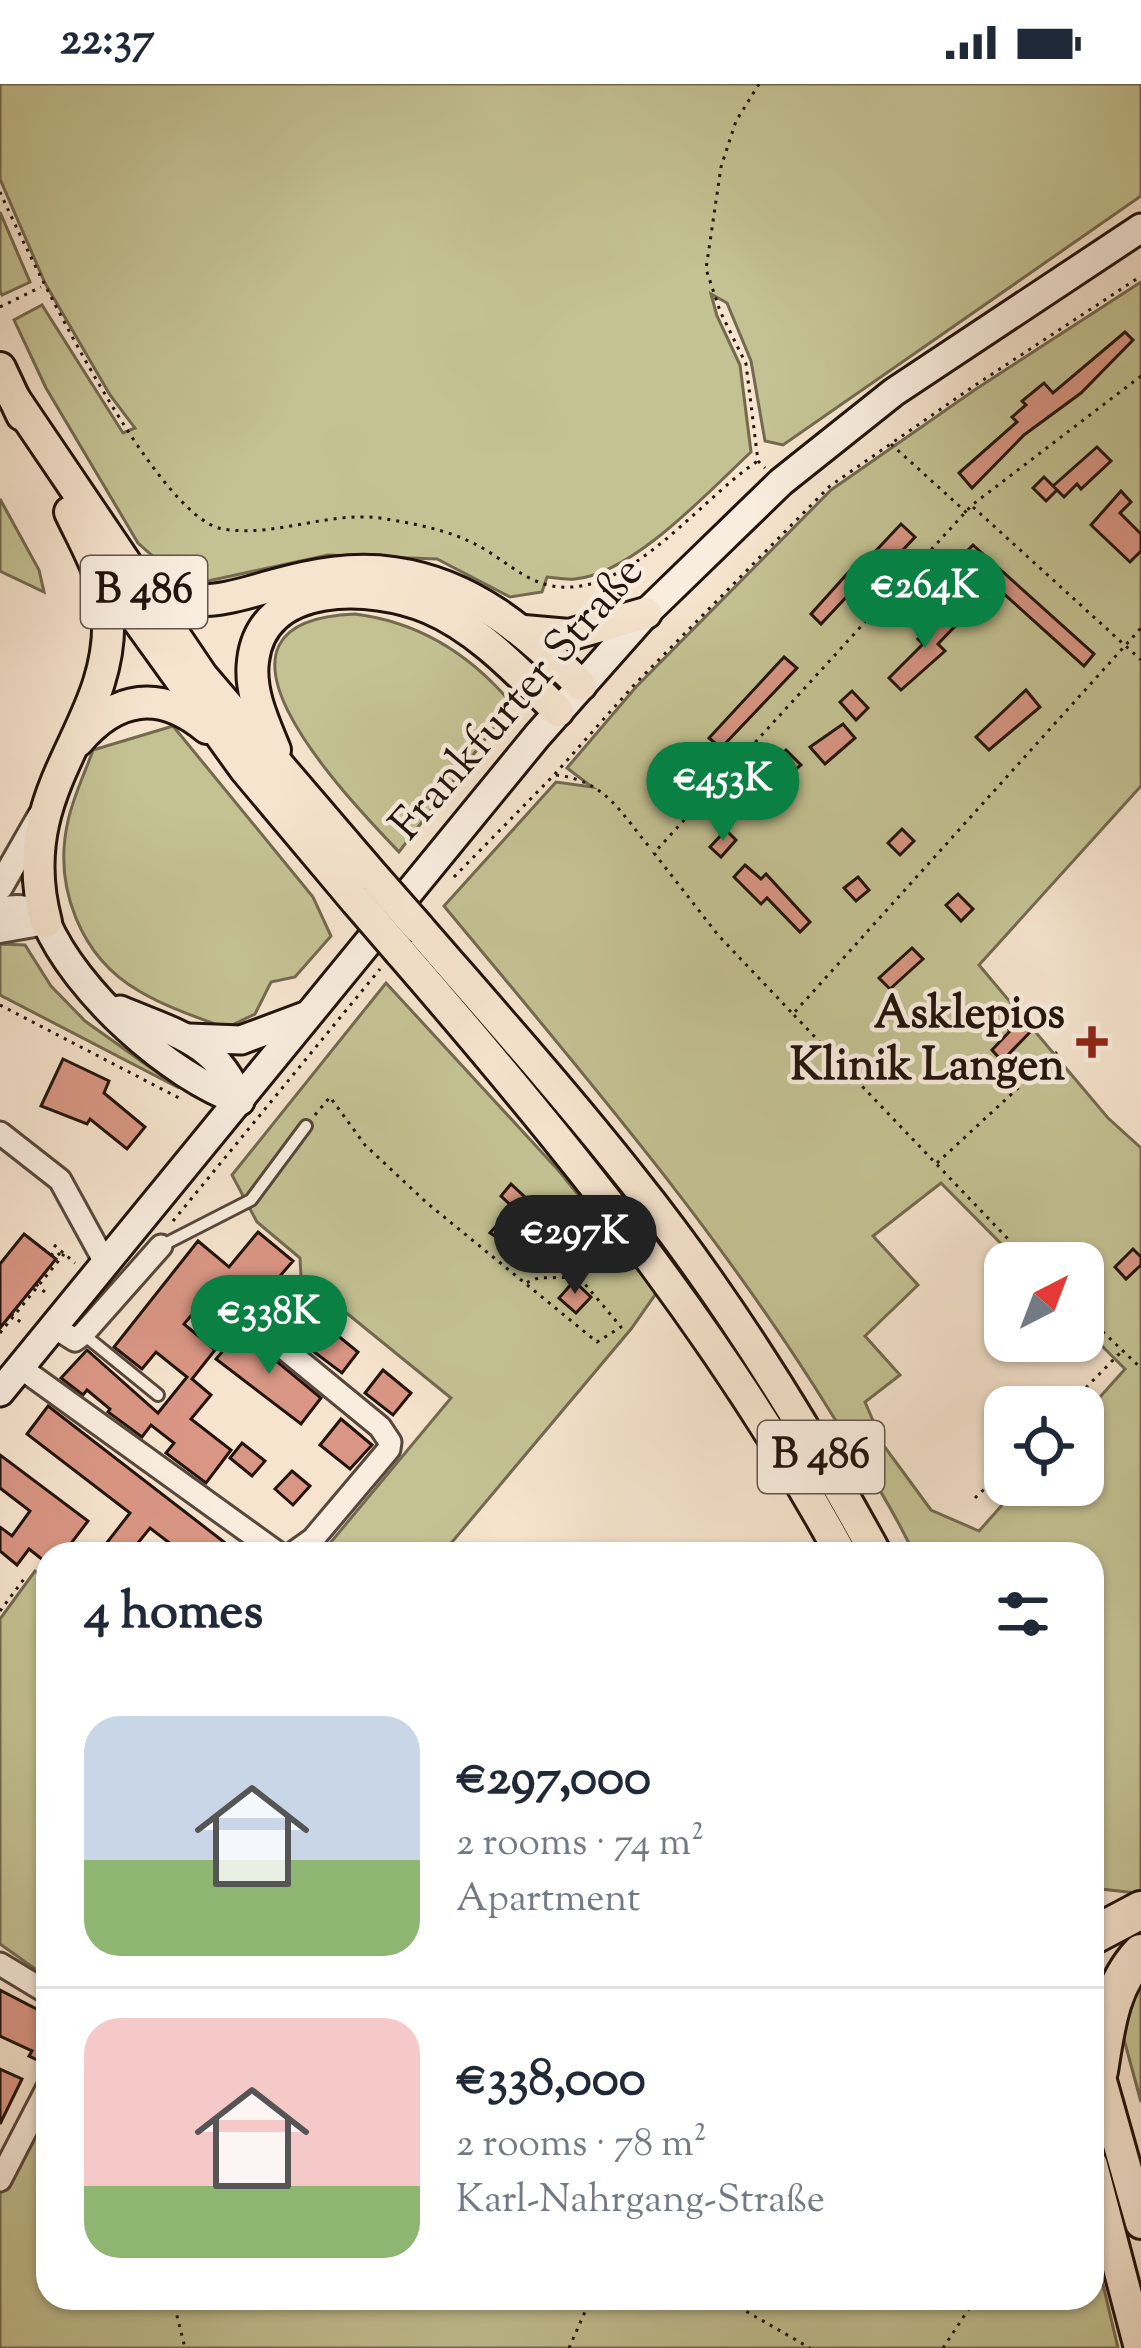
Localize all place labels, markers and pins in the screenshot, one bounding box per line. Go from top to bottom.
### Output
pin: €264K [841,549,1009,651]
pin: €453K [639,742,807,844]
place label: Asklepios Klinik Langen [790,984,1065,1101]
marker: Asklepios Klinik Langen [1076,1026,1108,1058]
pin: €297K [491,1195,659,1297]
pin: €338K [185,1275,353,1377]

